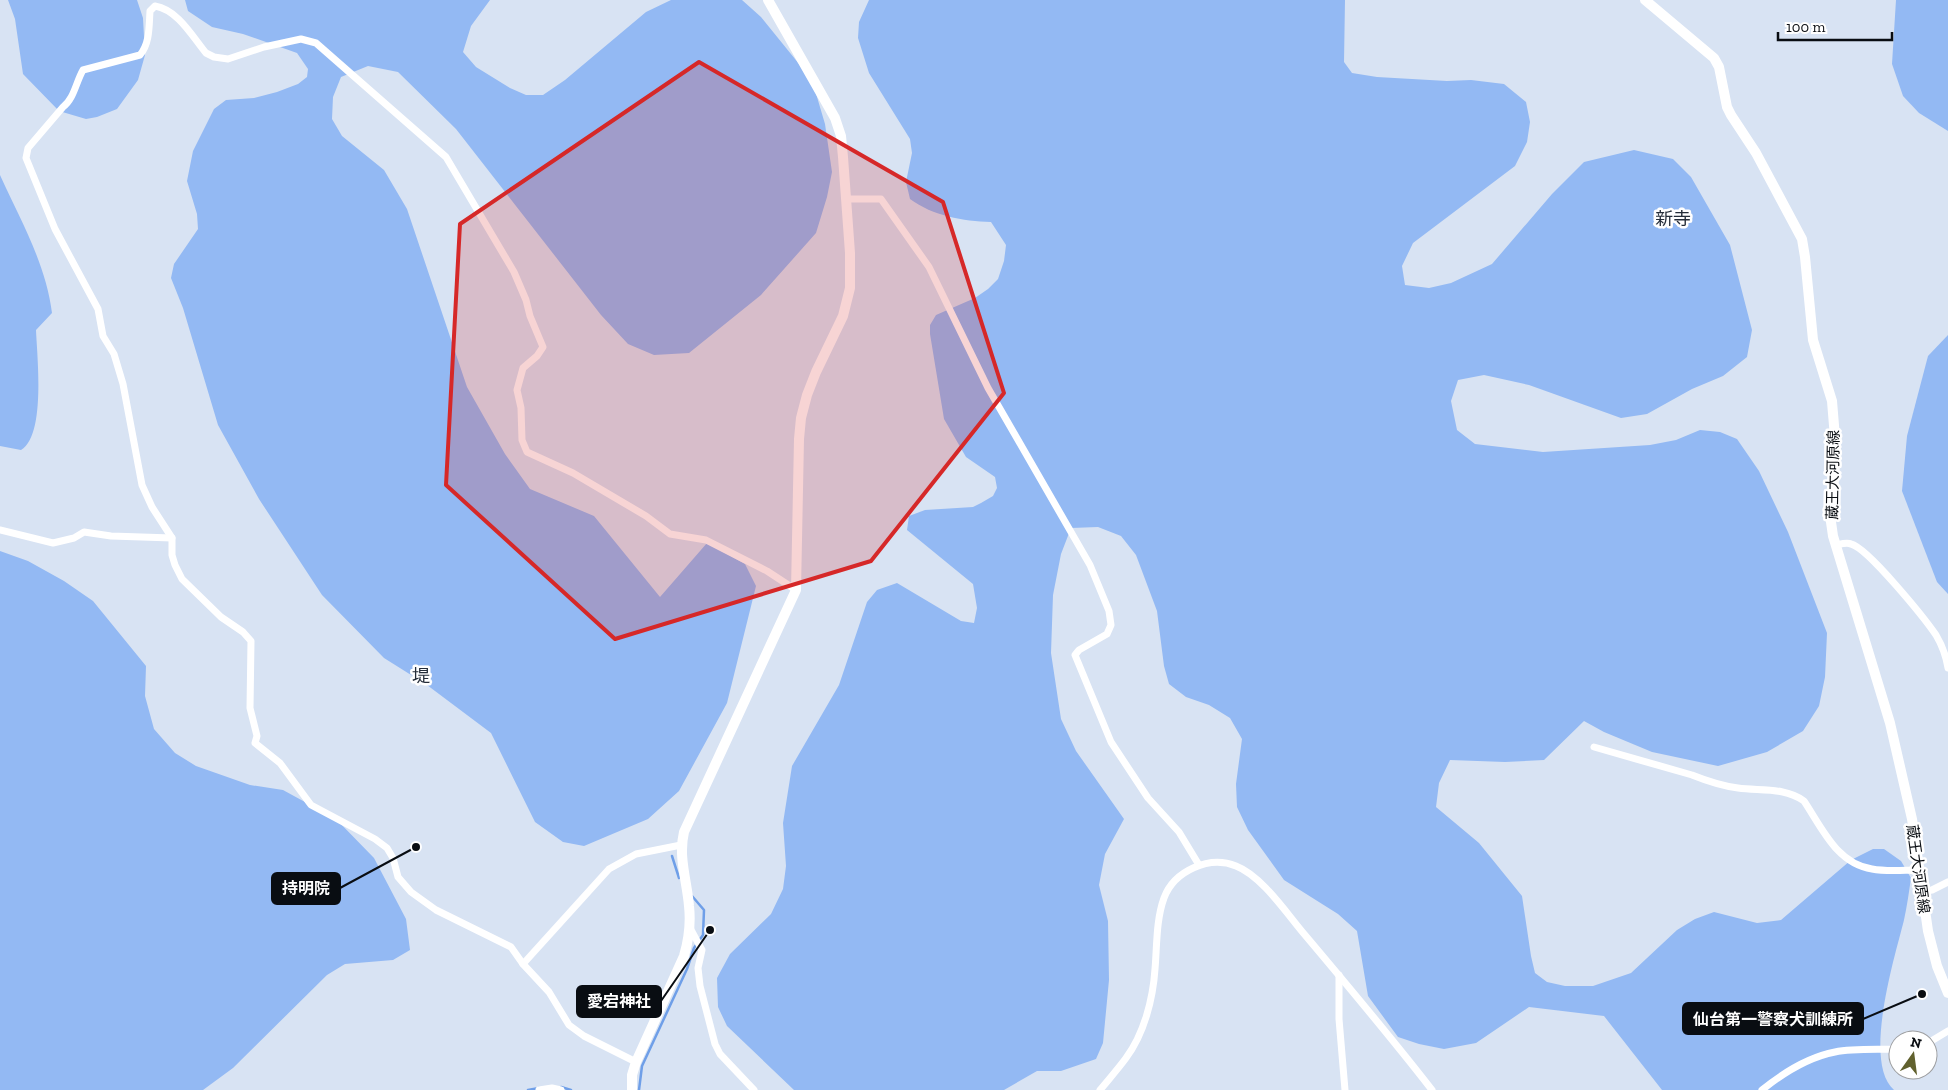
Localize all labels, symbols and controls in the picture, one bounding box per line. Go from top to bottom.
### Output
scale bar [1778,10,1892,42]
text: 100 m [1786,18,1825,36]
district label: 新寺 [1655,208,1691,230]
street label: 蔵王大河原線 [1823,430,1843,520]
district label: 堤 [412,665,430,687]
street label: 蔵王大河原線 [1903,823,1933,915]
callout: 持明院 [272,873,340,904]
text: 持明院 [282,879,330,898]
callout: 愛宕神社 [577,986,661,1017]
text: 愛宕神社 [587,992,651,1011]
callout: 仙台第一警察犬訓練所 [1683,1003,1863,1034]
text: 仙台第一警察犬訓練所 [1692,1010,1853,1029]
north arrow [1888,1030,1938,1080]
text: N [1909,1033,1924,1052]

